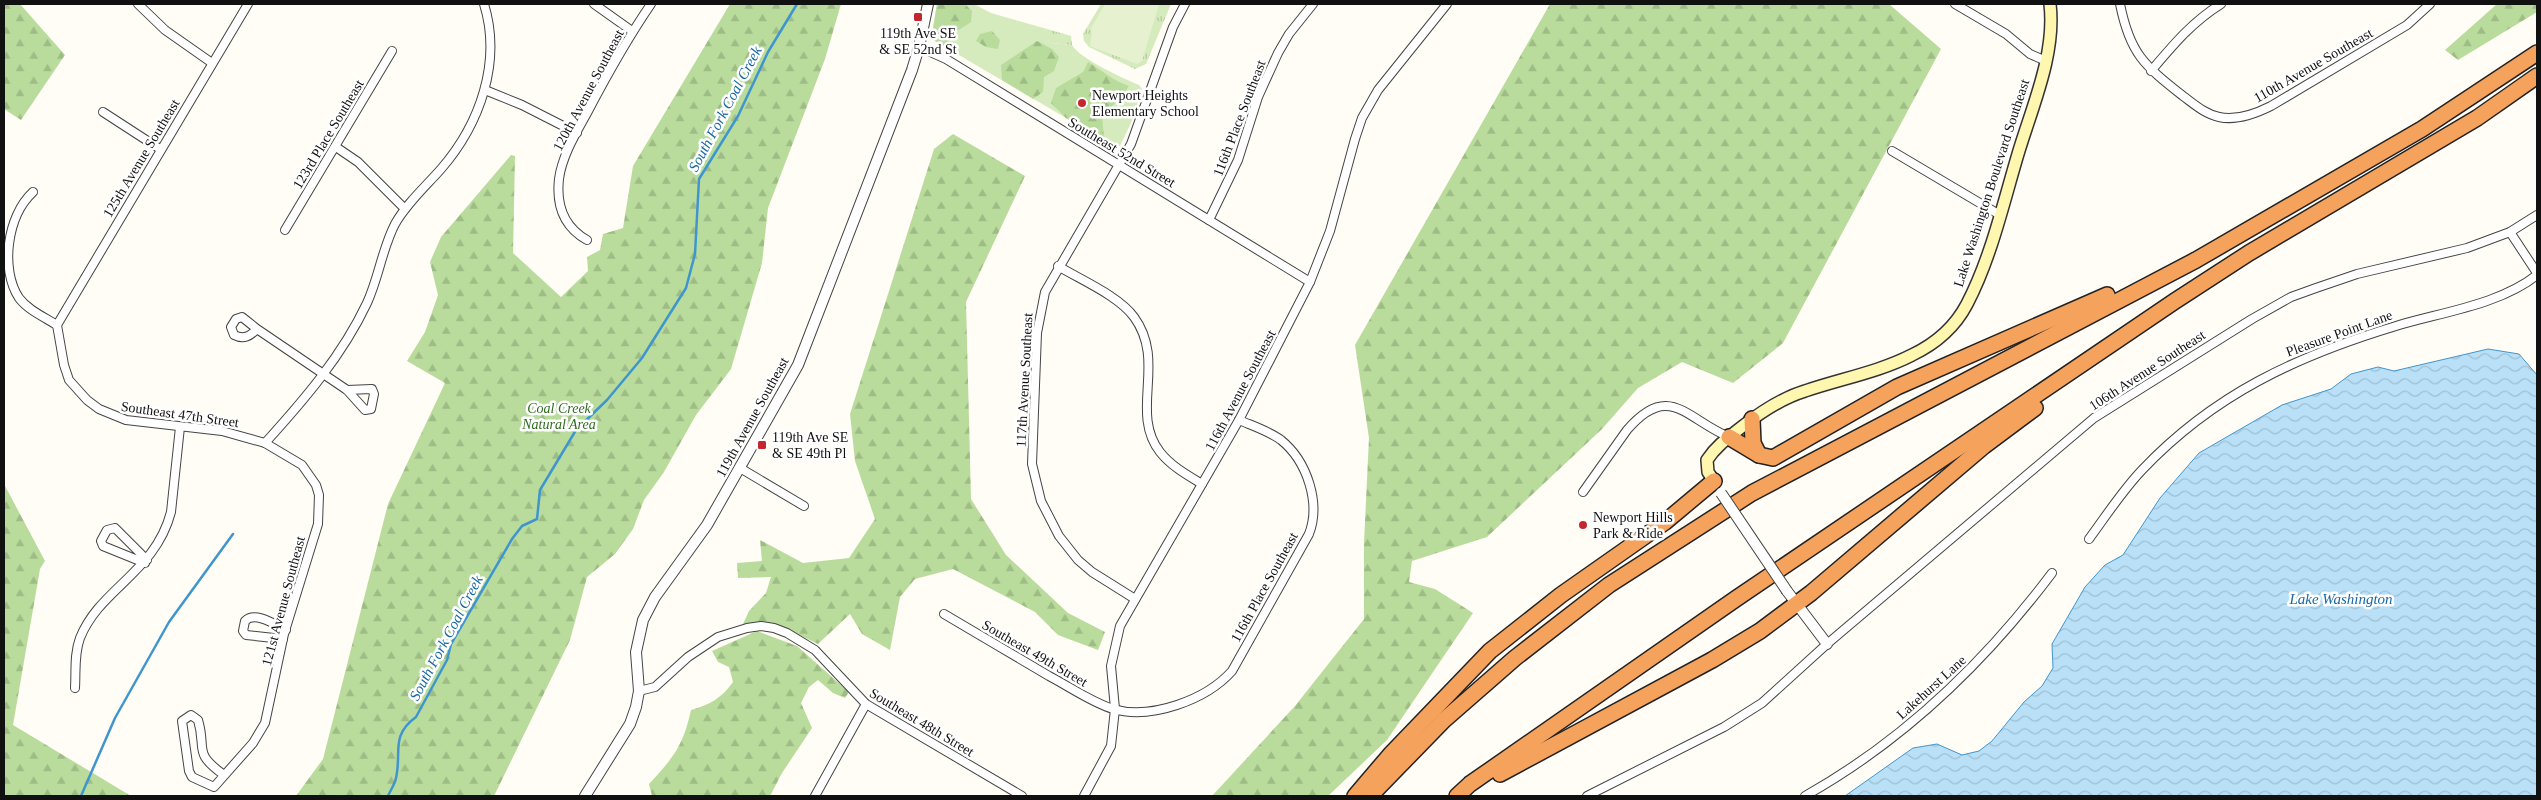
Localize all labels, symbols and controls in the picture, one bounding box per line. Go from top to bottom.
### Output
marker: 119th Ave SE & SE 52nd St [912,11,924,23]
street label: 110th Avenue Southeast [2251,25,2375,106]
place label: 119th Ave SE & SE 52nd St [879,26,957,57]
street label: 120th Avenue Southeast [550,27,627,153]
water label: South Fork Coal Creek [685,44,765,174]
street label: 116th Place Southeast [1210,58,1269,178]
street label: 123rd Place Southeast [290,77,367,191]
street label: Lake Washington Boulevard Southeast [1951,77,2032,289]
place label: Newport Heights Elementary School [1092,88,1199,119]
street label: 125th Avenue Southeast [100,96,183,220]
marker: Newport Heights Elementary School [1076,97,1088,109]
street label: Southeast 52nd Street [1066,115,1178,190]
street label: Pleasure Point Lane [2284,307,2394,360]
street label: 117th Avenue Southeast [1013,312,1036,448]
street label: 116th Avenue Southeast [1202,327,1279,453]
street label: 106th Avenue Southeast [2087,327,2208,413]
street label: 119th Avenue Southeast [713,355,792,480]
street label: Southeast 47th Street [120,399,240,430]
park label: Coal Creek Natural Area [521,401,596,432]
place label: 119th Ave SE & SE 49th Pl [772,430,848,461]
marker: 119th Ave SE & SE 49th Pl [756,439,768,451]
place label: Newport Hills Park & Ride [1593,510,1673,541]
marker: Newport Hills Park & Ride [1577,519,1589,531]
street label: 116th Place Southeast [1228,530,1301,645]
street label: 121st Avenue Southeast [259,535,308,668]
water label: South Fork Coal Creek [406,573,486,703]
water label: Lake Washington [2288,591,2393,607]
street label: Southeast 49th Street [979,617,1090,690]
street label: Lakehurst Lane [1894,653,1969,722]
street label: Southeast 48th Street [867,685,977,760]

